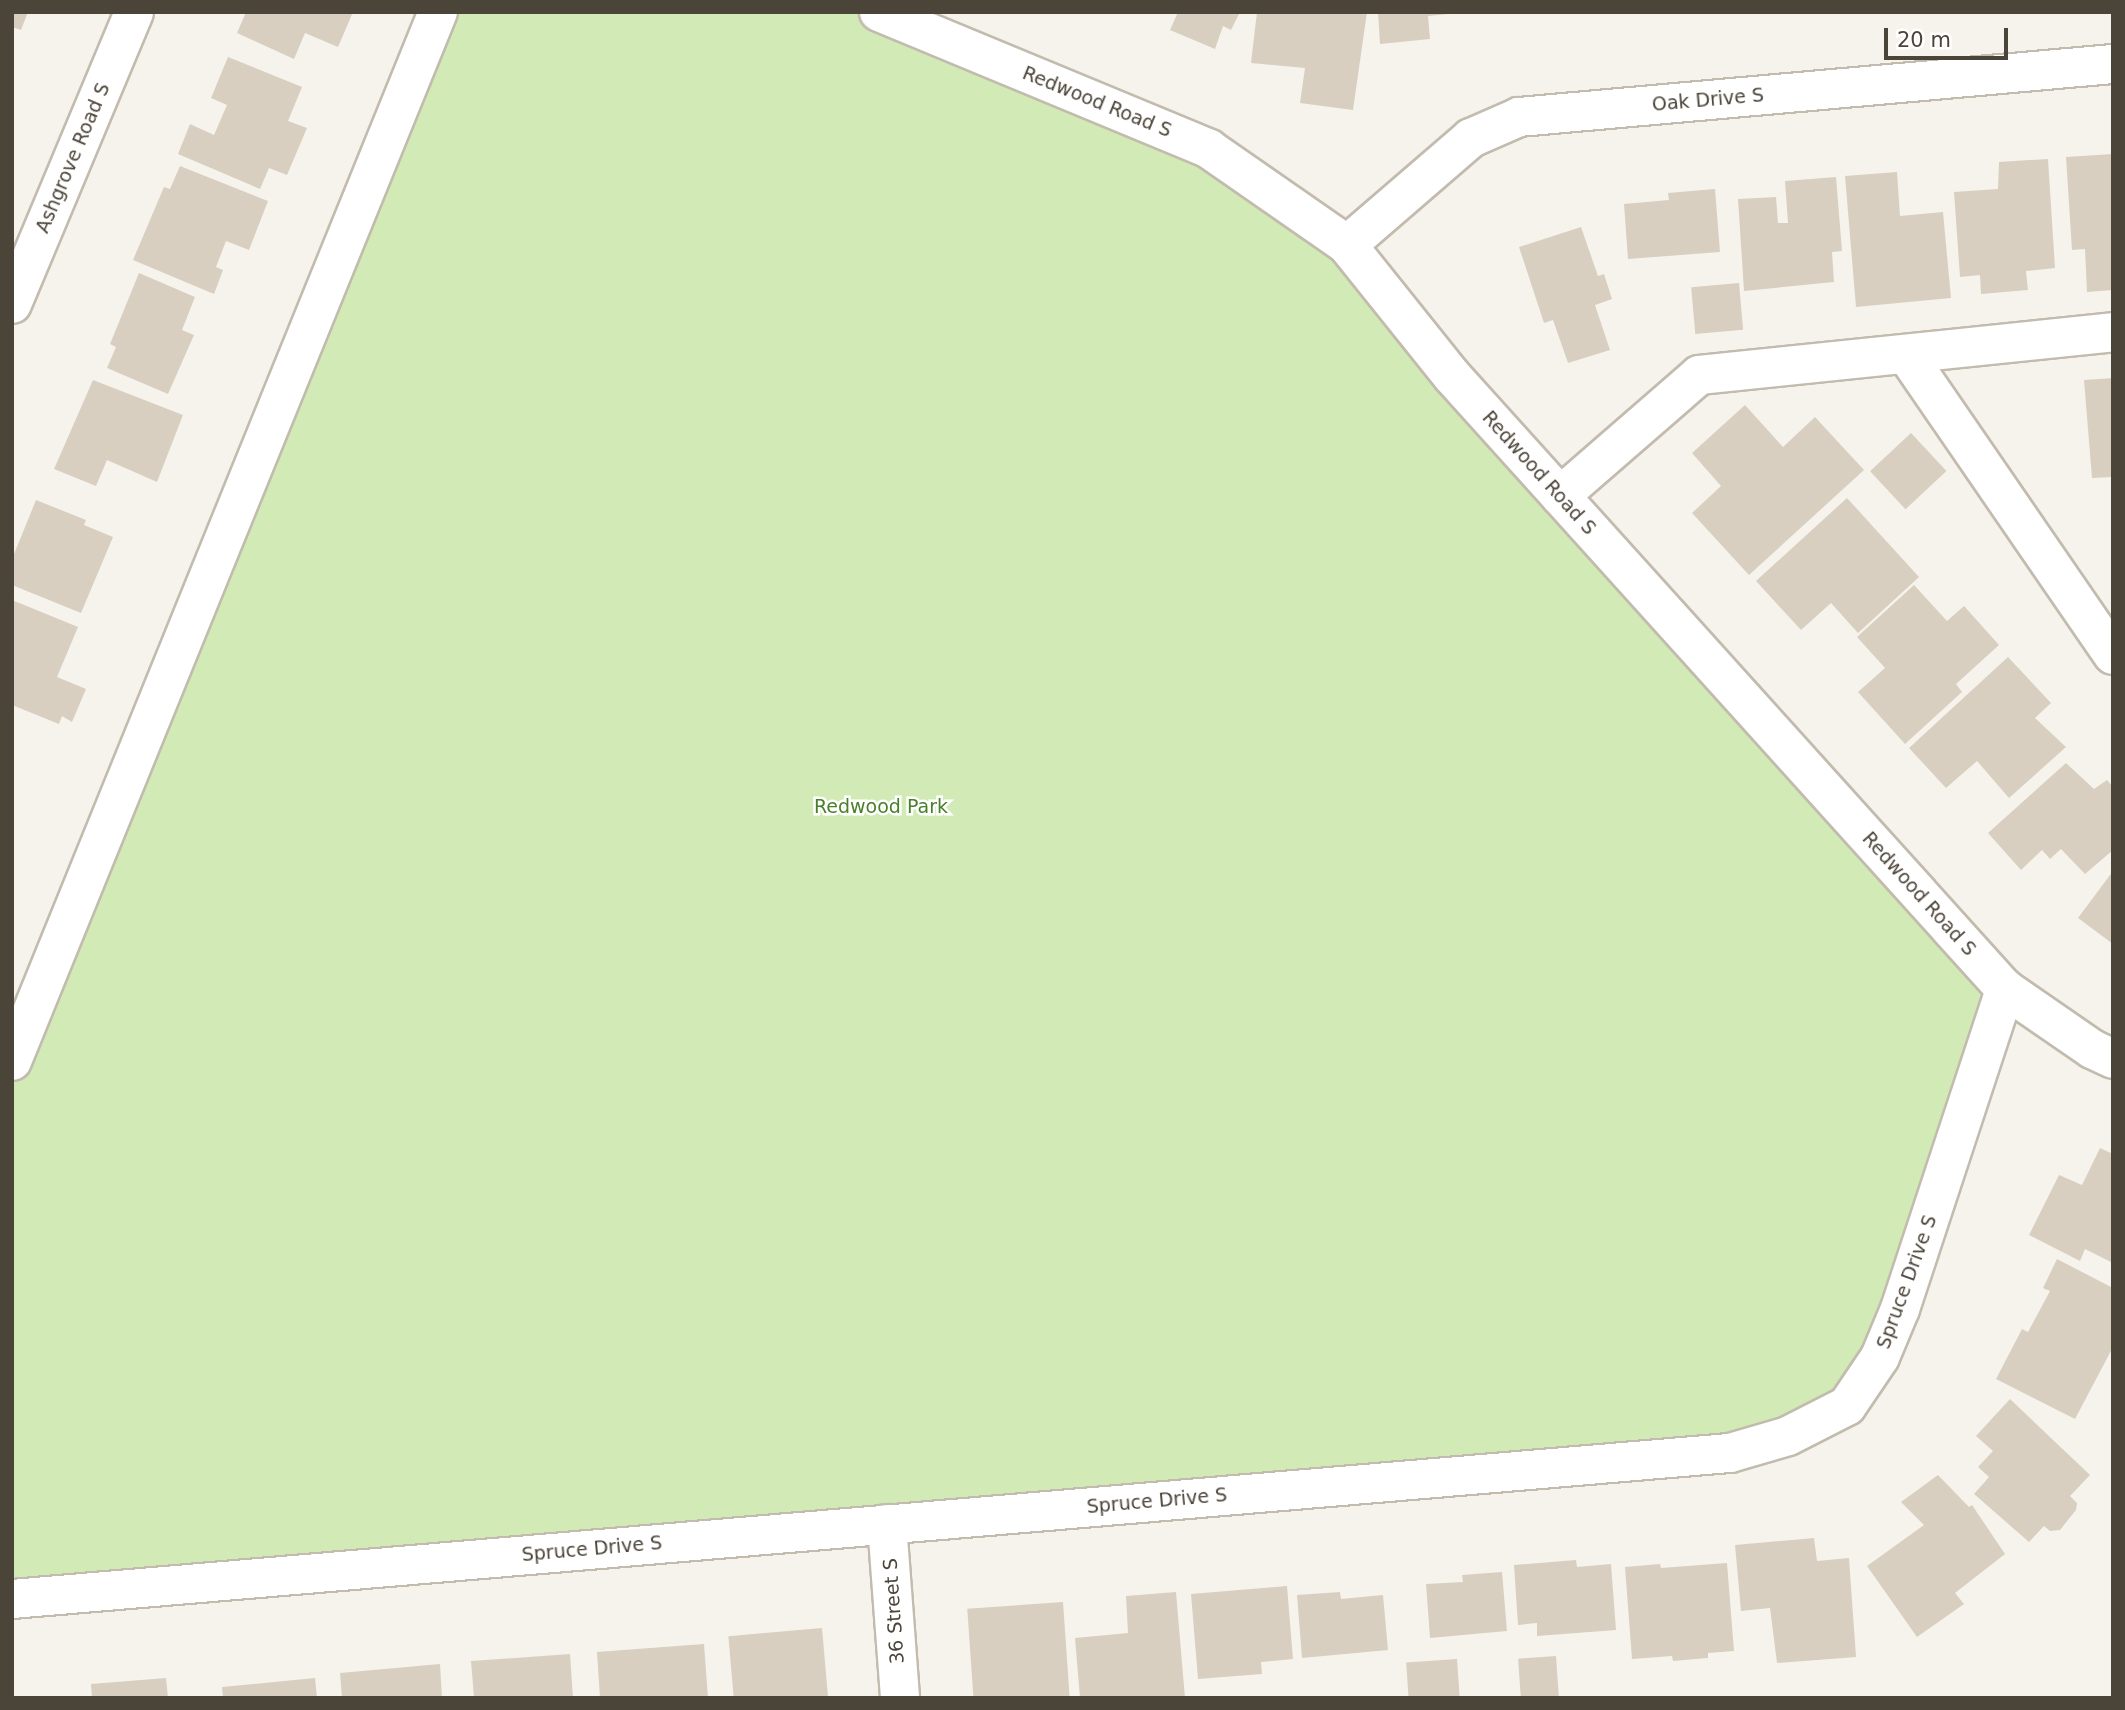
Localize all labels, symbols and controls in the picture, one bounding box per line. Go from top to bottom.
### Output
scale bar [1887,14,2011,58]
text: 20 m [1897,28,1951,52]
street label: Redwood Road S [1019,62,1175,142]
street label: Ashgrove Road S [31,80,115,236]
street label: Oak Drive S [1651,84,1765,116]
street label: Redwood Road S [1477,406,1601,540]
park label: Redwood Park [814,796,948,818]
street label: Redwood Road S [1857,827,1981,961]
street label: Spruce Drive S [1872,1212,1942,1352]
street label: Spruce Drive S [1086,1484,1228,1518]
street label: Spruce Drive S [521,1532,663,1566]
street label: 36 Street S [879,1557,909,1665]

